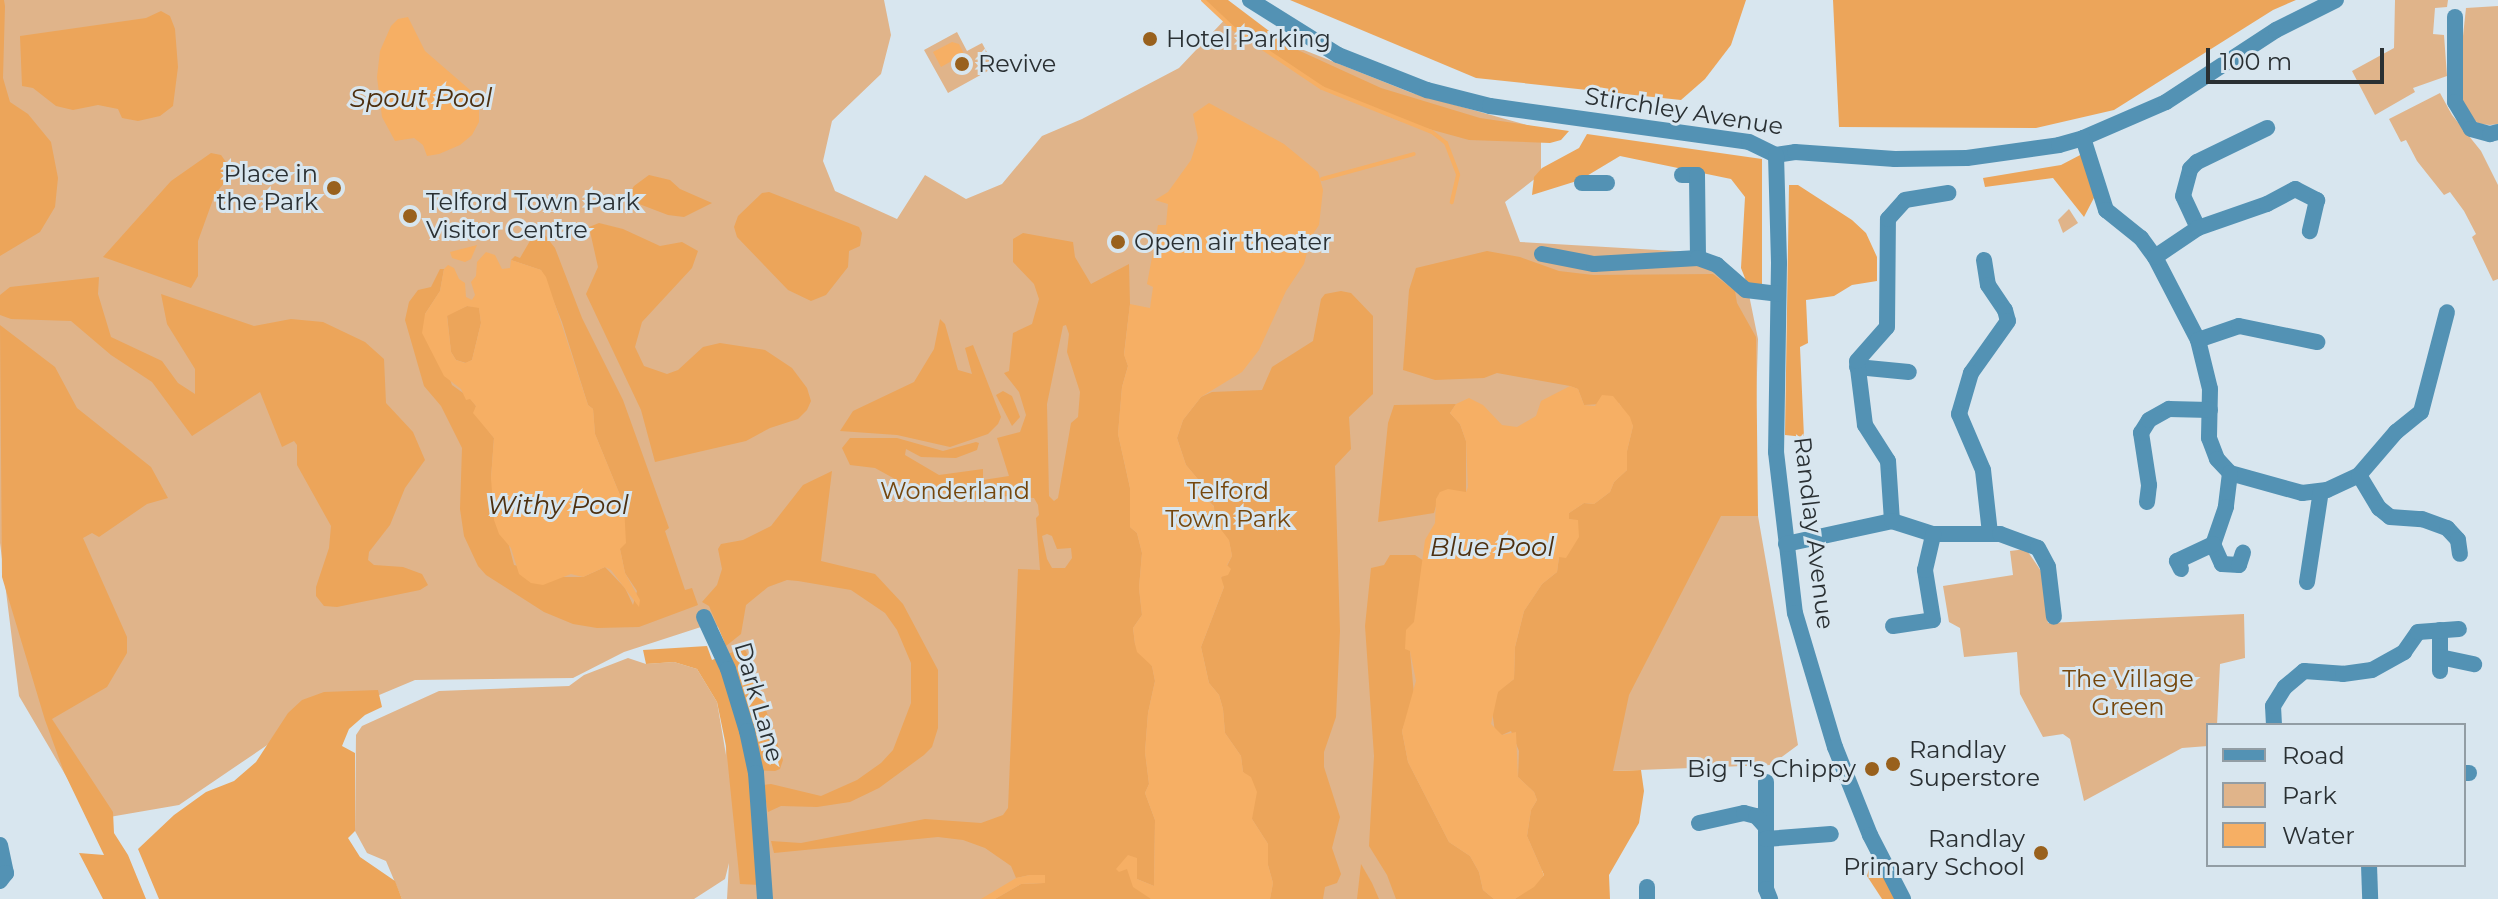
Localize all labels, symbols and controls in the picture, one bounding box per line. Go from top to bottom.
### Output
place label: Hotel Parking [1166,25,1331,53]
marker: Hotel Parking [1141,30,1159,48]
scale bar [2210,32,2388,82]
text: 100 m [2220,47,2292,76]
place label: Revive [978,50,1056,78]
marker: Revive [953,55,971,73]
street label: Stirchley Avenue [1583,81,1785,141]
water label: Spout Pool [350,83,492,115]
place label: Place in the Park [216,160,318,216]
marker: Place in the Park [325,179,343,197]
place label: Telford Town Park Visitor Centre [426,188,640,244]
marker: Telford Town Park Visitor Centre [401,207,419,225]
place label: Open air theater [1134,228,1332,256]
marker: Open air theater [1109,233,1127,251]
street label: Randlay Avenue [1788,435,1840,631]
park label: Wonderland [880,477,1030,505]
park label: Telford Town Park [1165,477,1291,533]
water label: Withy Pool [487,490,629,522]
water label: Blue Pool [1430,532,1554,564]
street label: Dark Lane [728,639,790,765]
park label: The Village Green [2062,665,2194,721]
legend [2206,723,2466,867]
place label: Randlay Superstore [1909,736,2040,792]
text: Road [2282,741,2345,770]
place label: Big T's Chippy [1687,755,1856,783]
marker: Randlay Superstore [1884,755,1902,773]
marker: Big T's Chippy [1863,760,1881,778]
text: Park [2282,781,2337,810]
text: Water [2282,821,2355,850]
place label: Randlay Primary School [1843,825,2025,881]
marker: Randlay Primary School [2032,844,2050,862]

